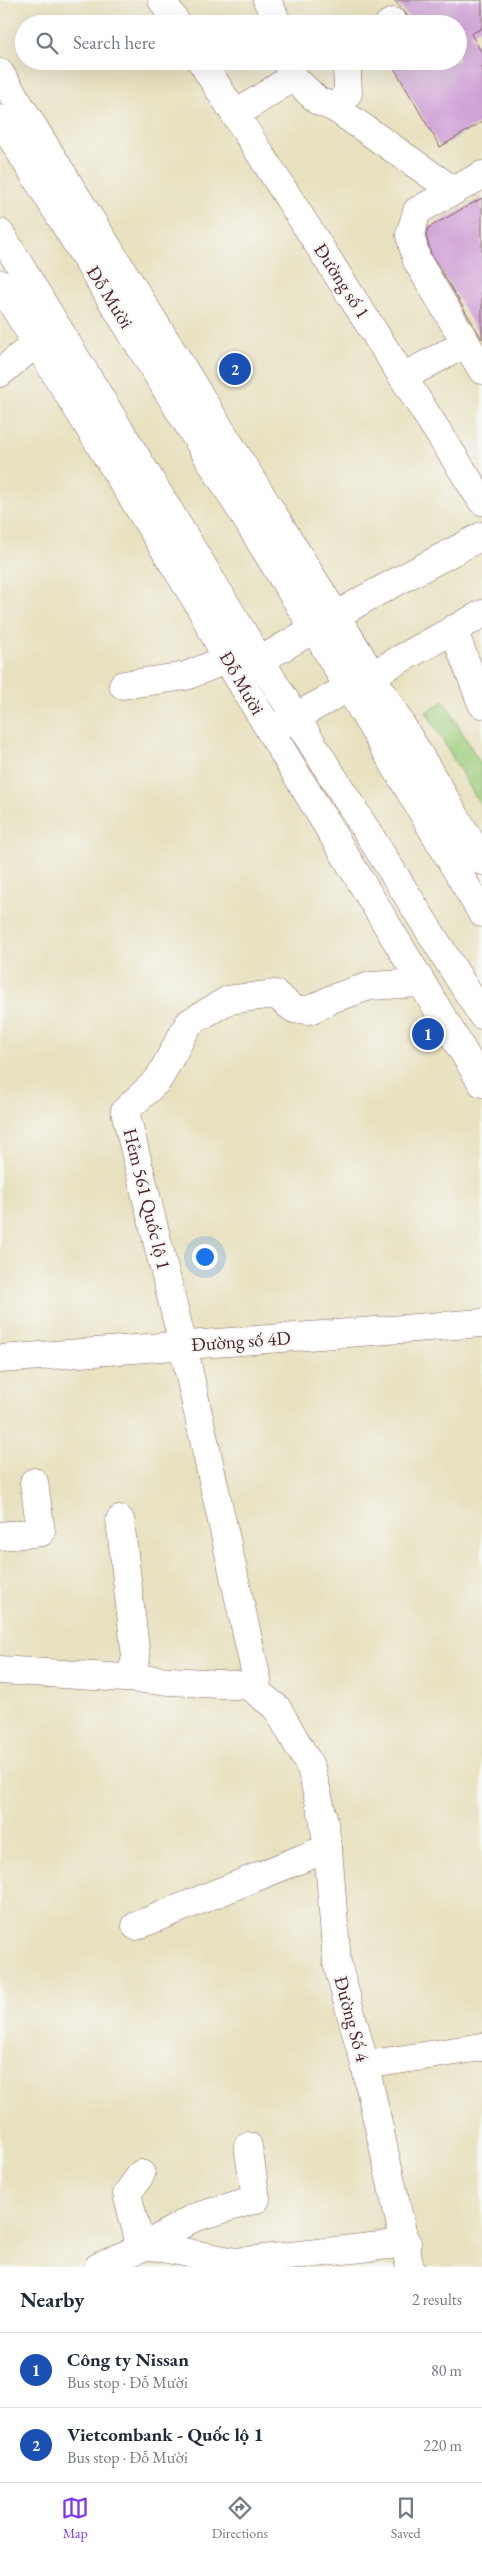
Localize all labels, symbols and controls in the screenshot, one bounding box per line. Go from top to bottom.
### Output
search box [15,15,467,70]
icon: search [33,29,61,57]
text: Search here [73,30,155,55]
street label: Đường số 1 [308,238,376,324]
street label: Đỗ Mười [81,261,139,333]
pin: 2 [219,350,251,388]
street label: Đỗ Mười [214,647,270,720]
pin: 1 [412,1015,444,1053]
street label: Hẻm 561 Quốc lộ 1 [117,1126,177,1272]
your location [192,1244,218,1270]
street label: Đường số 4D [191,1325,291,1357]
street label: Đường Số 4 [329,1973,376,2066]
text: Nearby [20,2286,84,2313]
text: 2 results [412,2289,462,2310]
text: Công ty Nissan [67,2347,189,2372]
text: 1 [32,2360,40,2381]
text: 80 m [431,2360,462,2381]
text: Bus stop · Đỗ Mười [67,2372,188,2393]
text: Vietcombank - Quốc lộ 1 [67,2422,264,2447]
text: 2 [32,2435,40,2456]
text: 220 m [423,2435,462,2456]
text: Bus stop · Đỗ Mười [67,2447,188,2468]
tab: Map [61,2494,89,2542]
tab: Directions [212,2494,268,2542]
tab: Saved [391,2494,421,2542]

